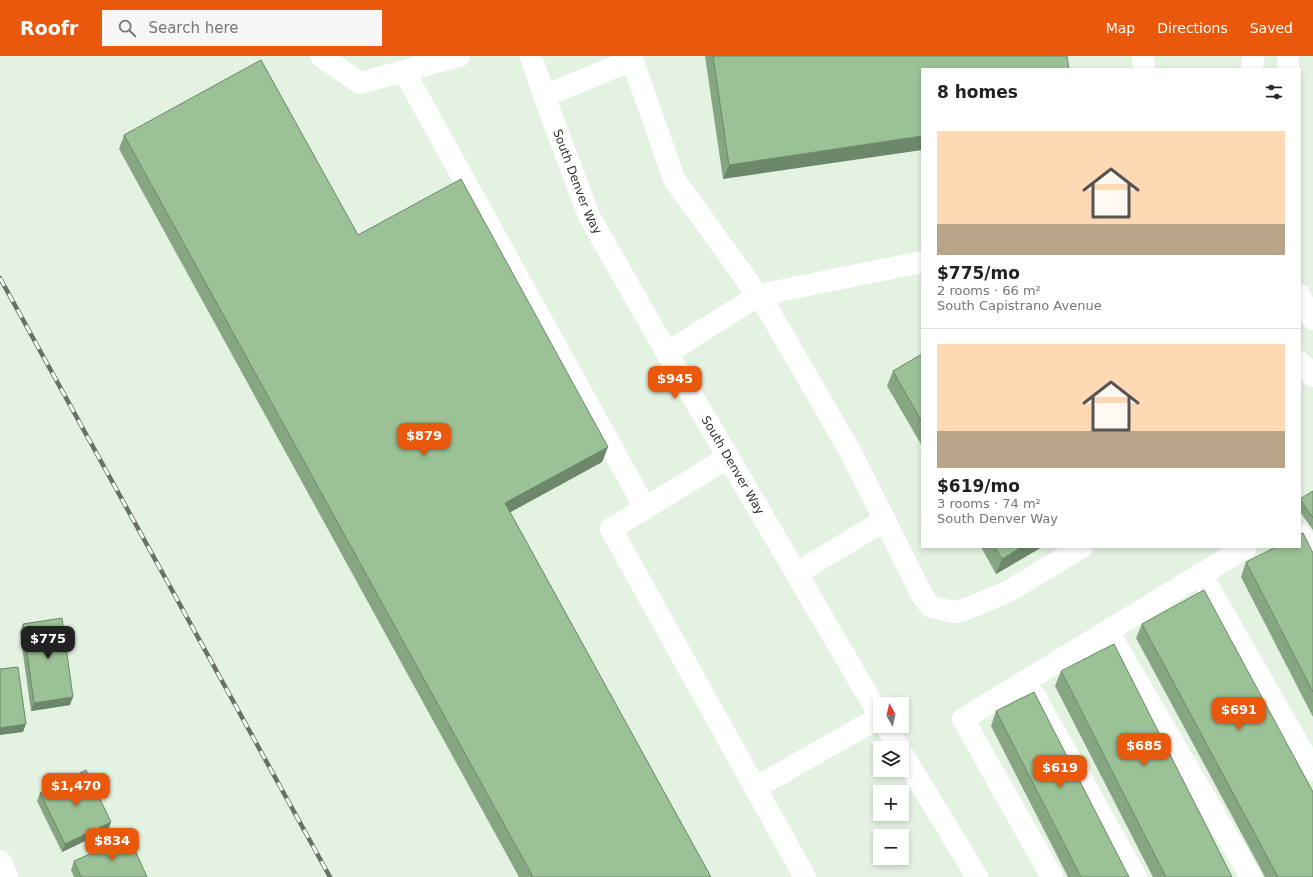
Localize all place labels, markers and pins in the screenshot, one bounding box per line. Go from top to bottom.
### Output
pin: $945 [651,366,699,400]
pin: $879 [400,423,448,457]
pin: $775 [24,626,72,660]
pin: $691 [1215,697,1263,731]
pin: $685 [1120,733,1168,767]
pin: $619 [1036,755,1084,789]
pin: $1,470 [43,773,109,807]
pin: $834 [88,828,136,862]

